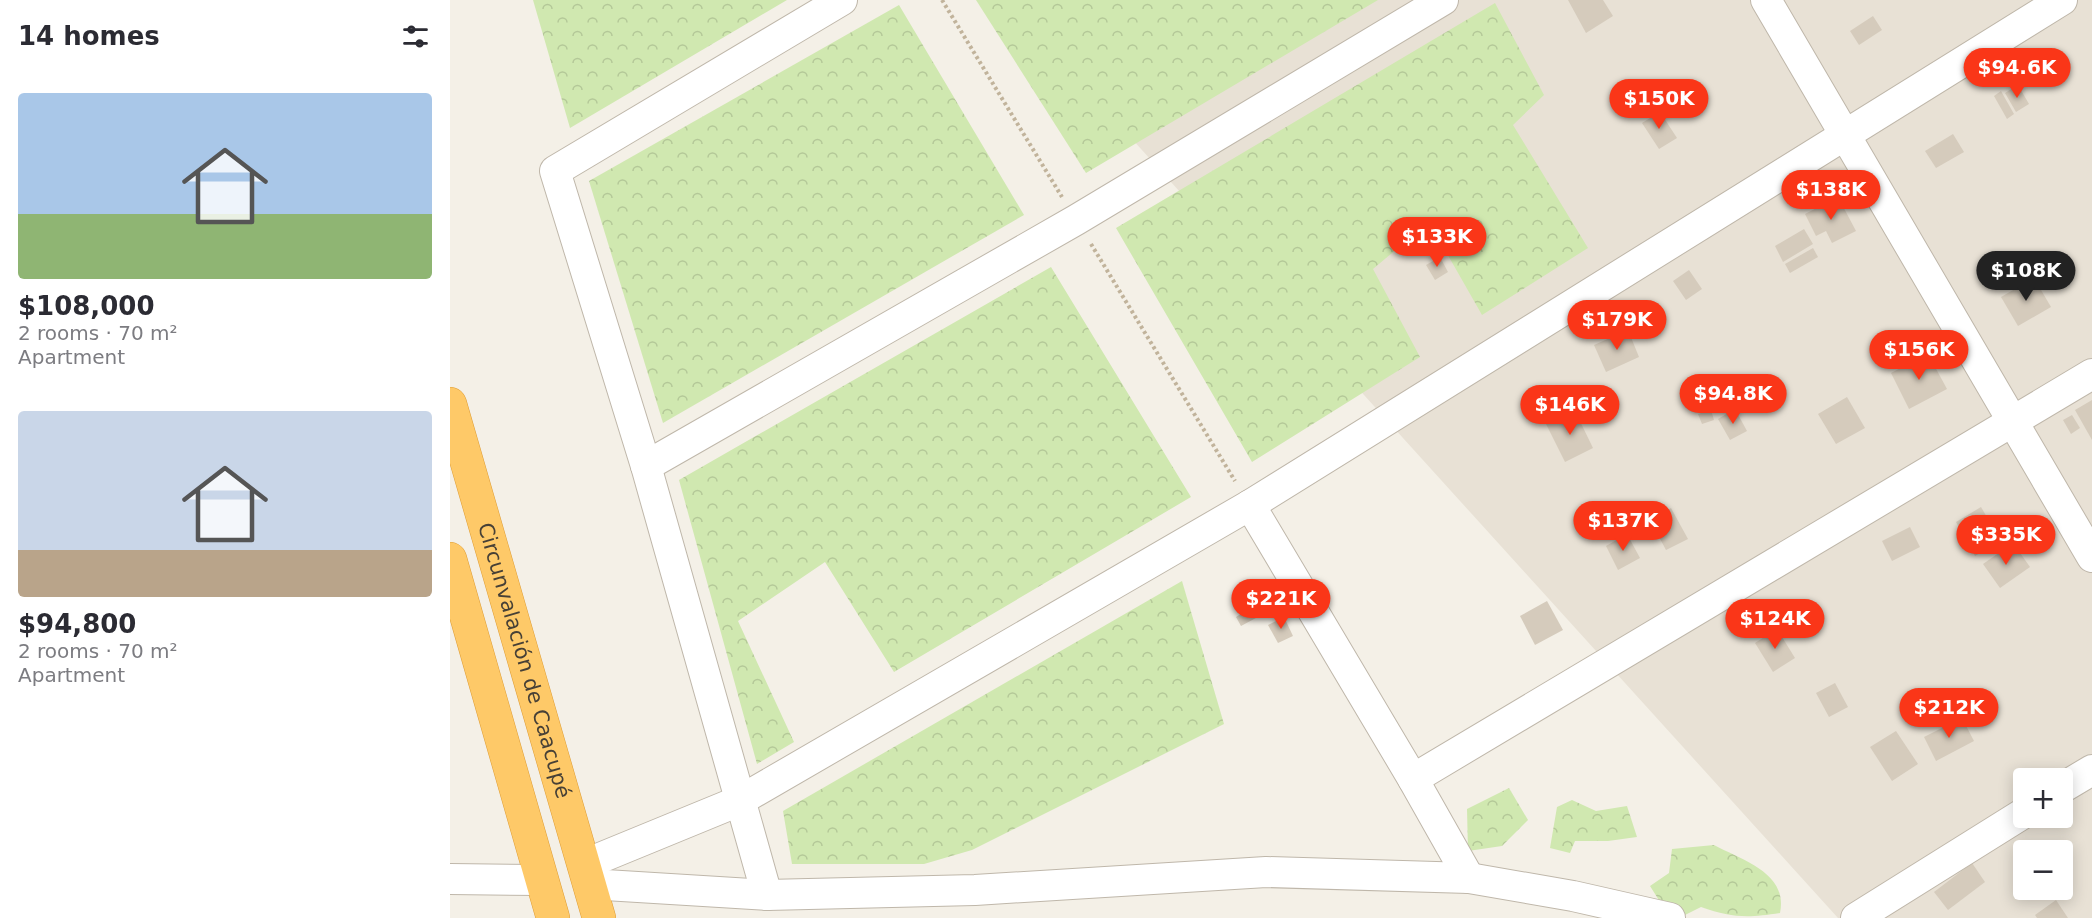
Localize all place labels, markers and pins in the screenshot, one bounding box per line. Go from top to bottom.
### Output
pin: $94.6K [1968,48,2066,99]
pin: $150K [1617,79,1701,130]
pin: $138K [1789,170,1873,221]
pin: $133K [1395,217,1479,268]
pin: $108K [1984,251,2068,302]
pin: $179K [1575,300,1659,351]
pin: $156K [1877,330,1961,381]
pin: $94.8K [1684,374,1782,425]
pin: $146K [1528,385,1612,436]
pin: $137K [1581,501,1665,552]
pin: $335K [1964,515,2048,566]
pin: $221K [1239,579,1323,630]
pin: $124K [1733,599,1817,650]
pin: $212K [1907,688,1991,739]

